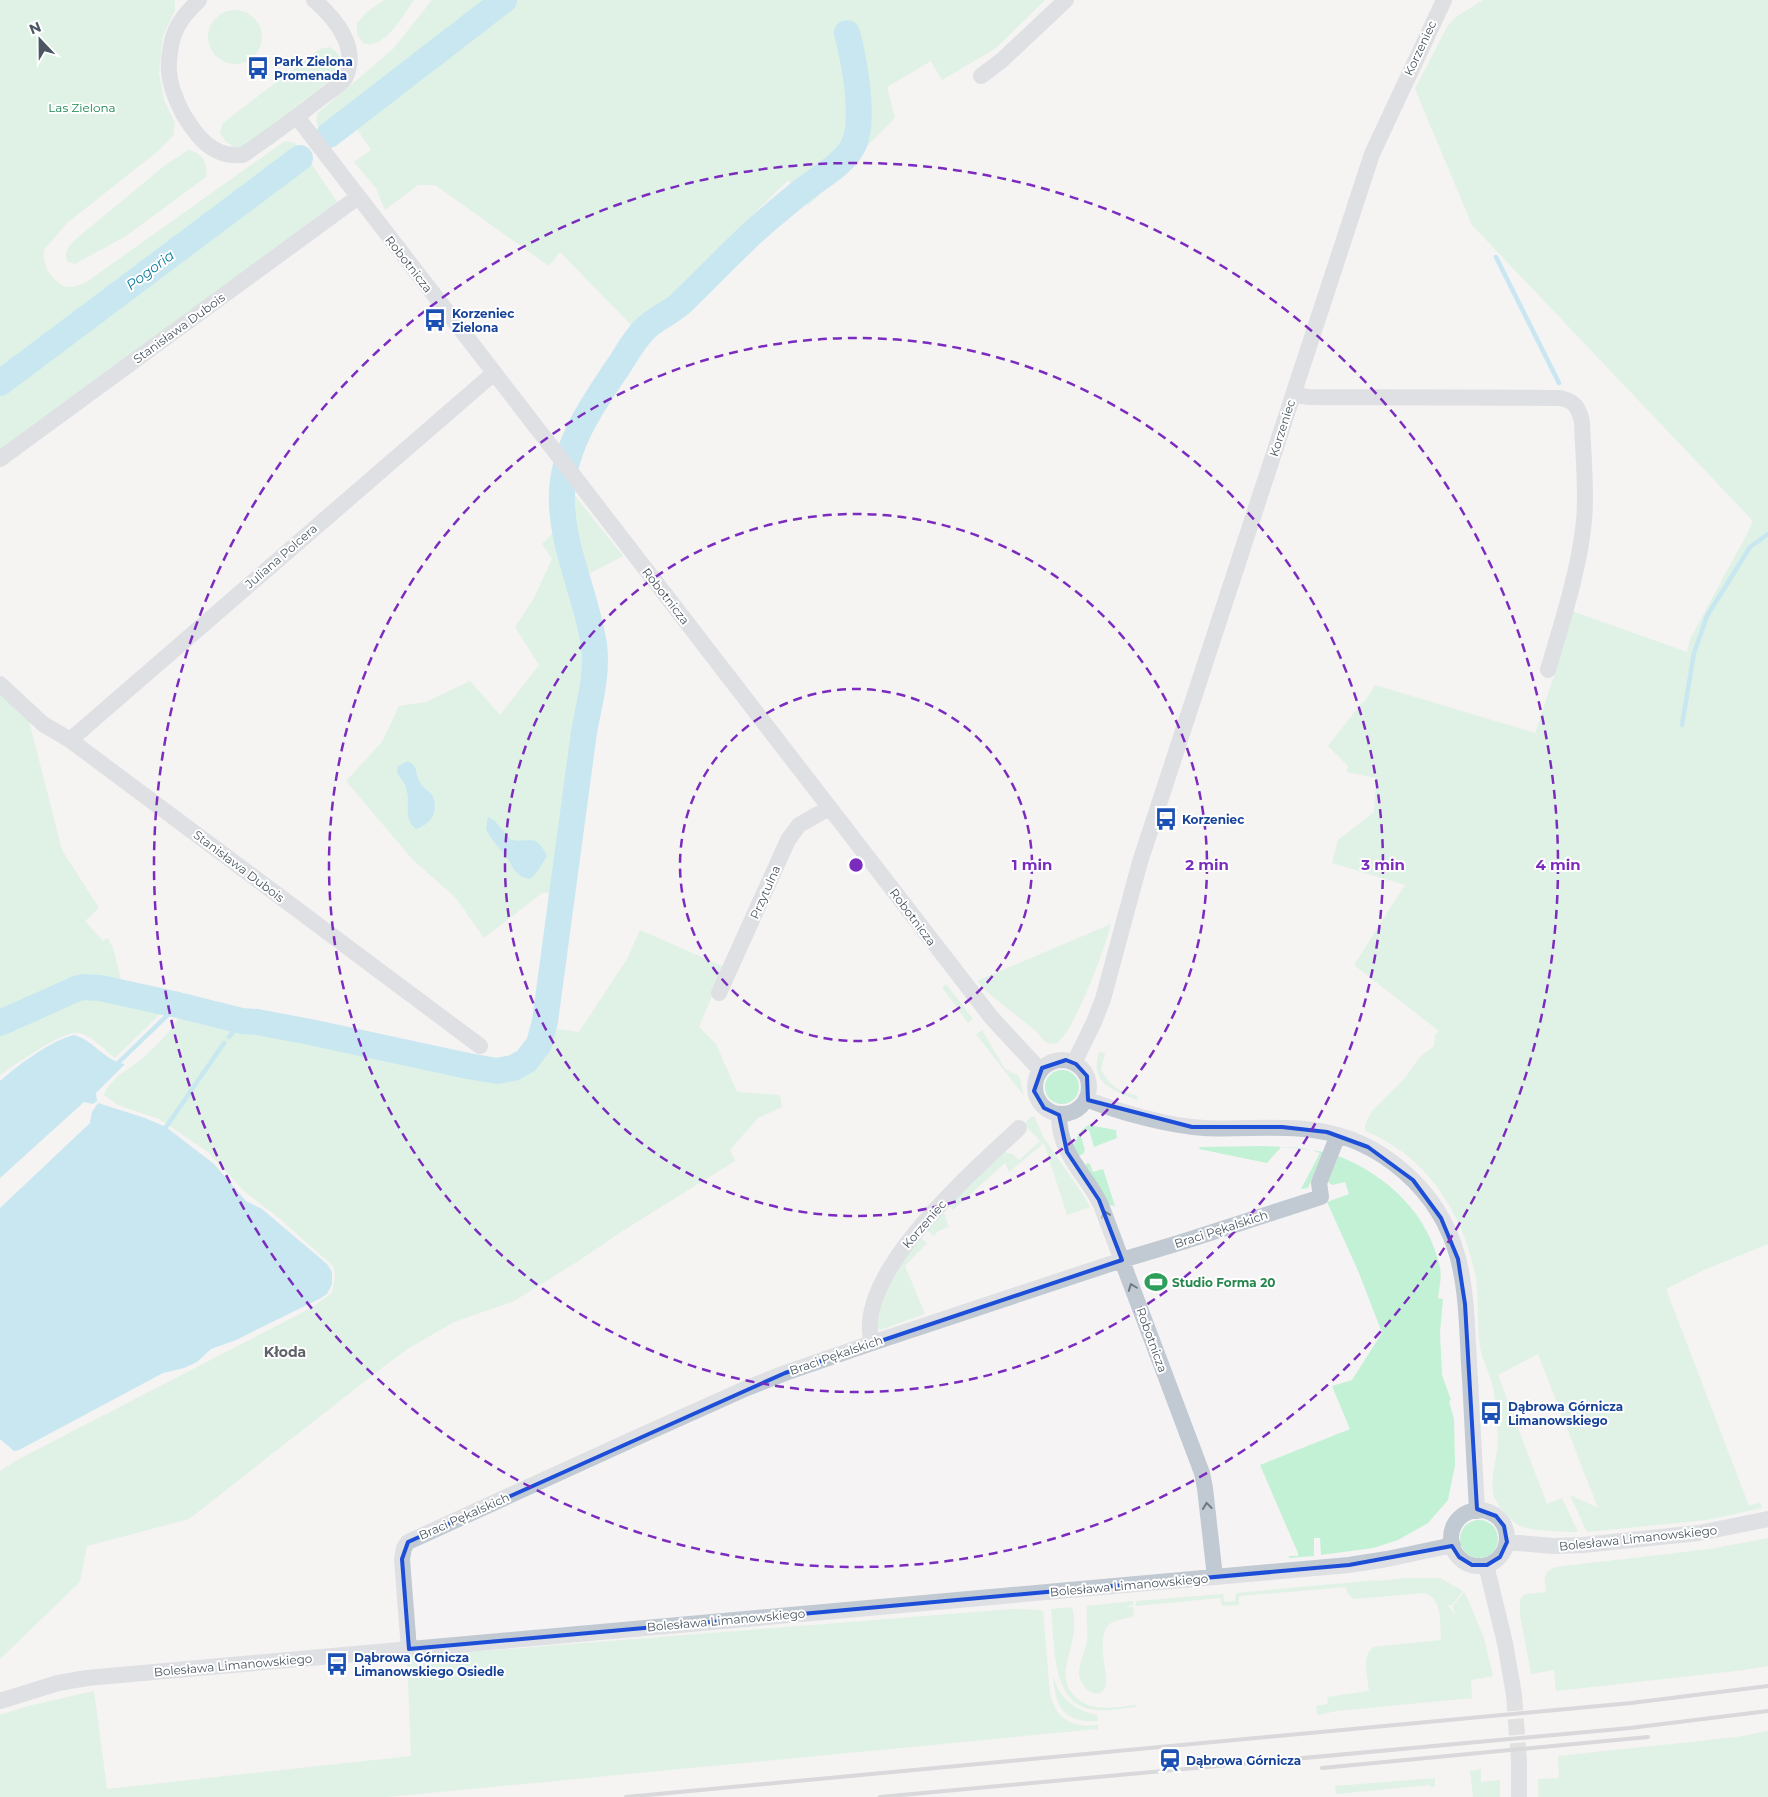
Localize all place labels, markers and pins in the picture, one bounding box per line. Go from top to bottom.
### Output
place label: Park Zielona Promenada [274,54,353,83]
bus stop icon: Park Zielona Promenada [245,55,271,81]
place label: Korzeniec Zielona [452,306,514,335]
bus stop icon: Korzeniec Zielona [422,307,448,333]
bus stop icon: Korzeniec [1153,806,1179,832]
place label: Korzeniec [1182,812,1244,827]
centre of rings [847,856,865,874]
sports icon: Studio Forma 20 [1143,1269,1169,1295]
place label: Studio Forma 20 [1172,1275,1275,1290]
place label: Dąbrowa Górnicza Limanowskiego [1508,1399,1623,1428]
bus stop icon: Dąbrowa Górnicza Limanowskiego [1478,1400,1504,1426]
place label: Dąbrowa Górnicza Limanowskiego Osiedle [354,1650,505,1679]
bus stop icon: Dąbrowa Górnicza Limanowskiego Osiedle [324,1651,350,1677]
station icon: Dąbrowa Górnicza [1157,1747,1183,1773]
place label: Dąbrowa Górnicza [1186,1753,1301,1769]

